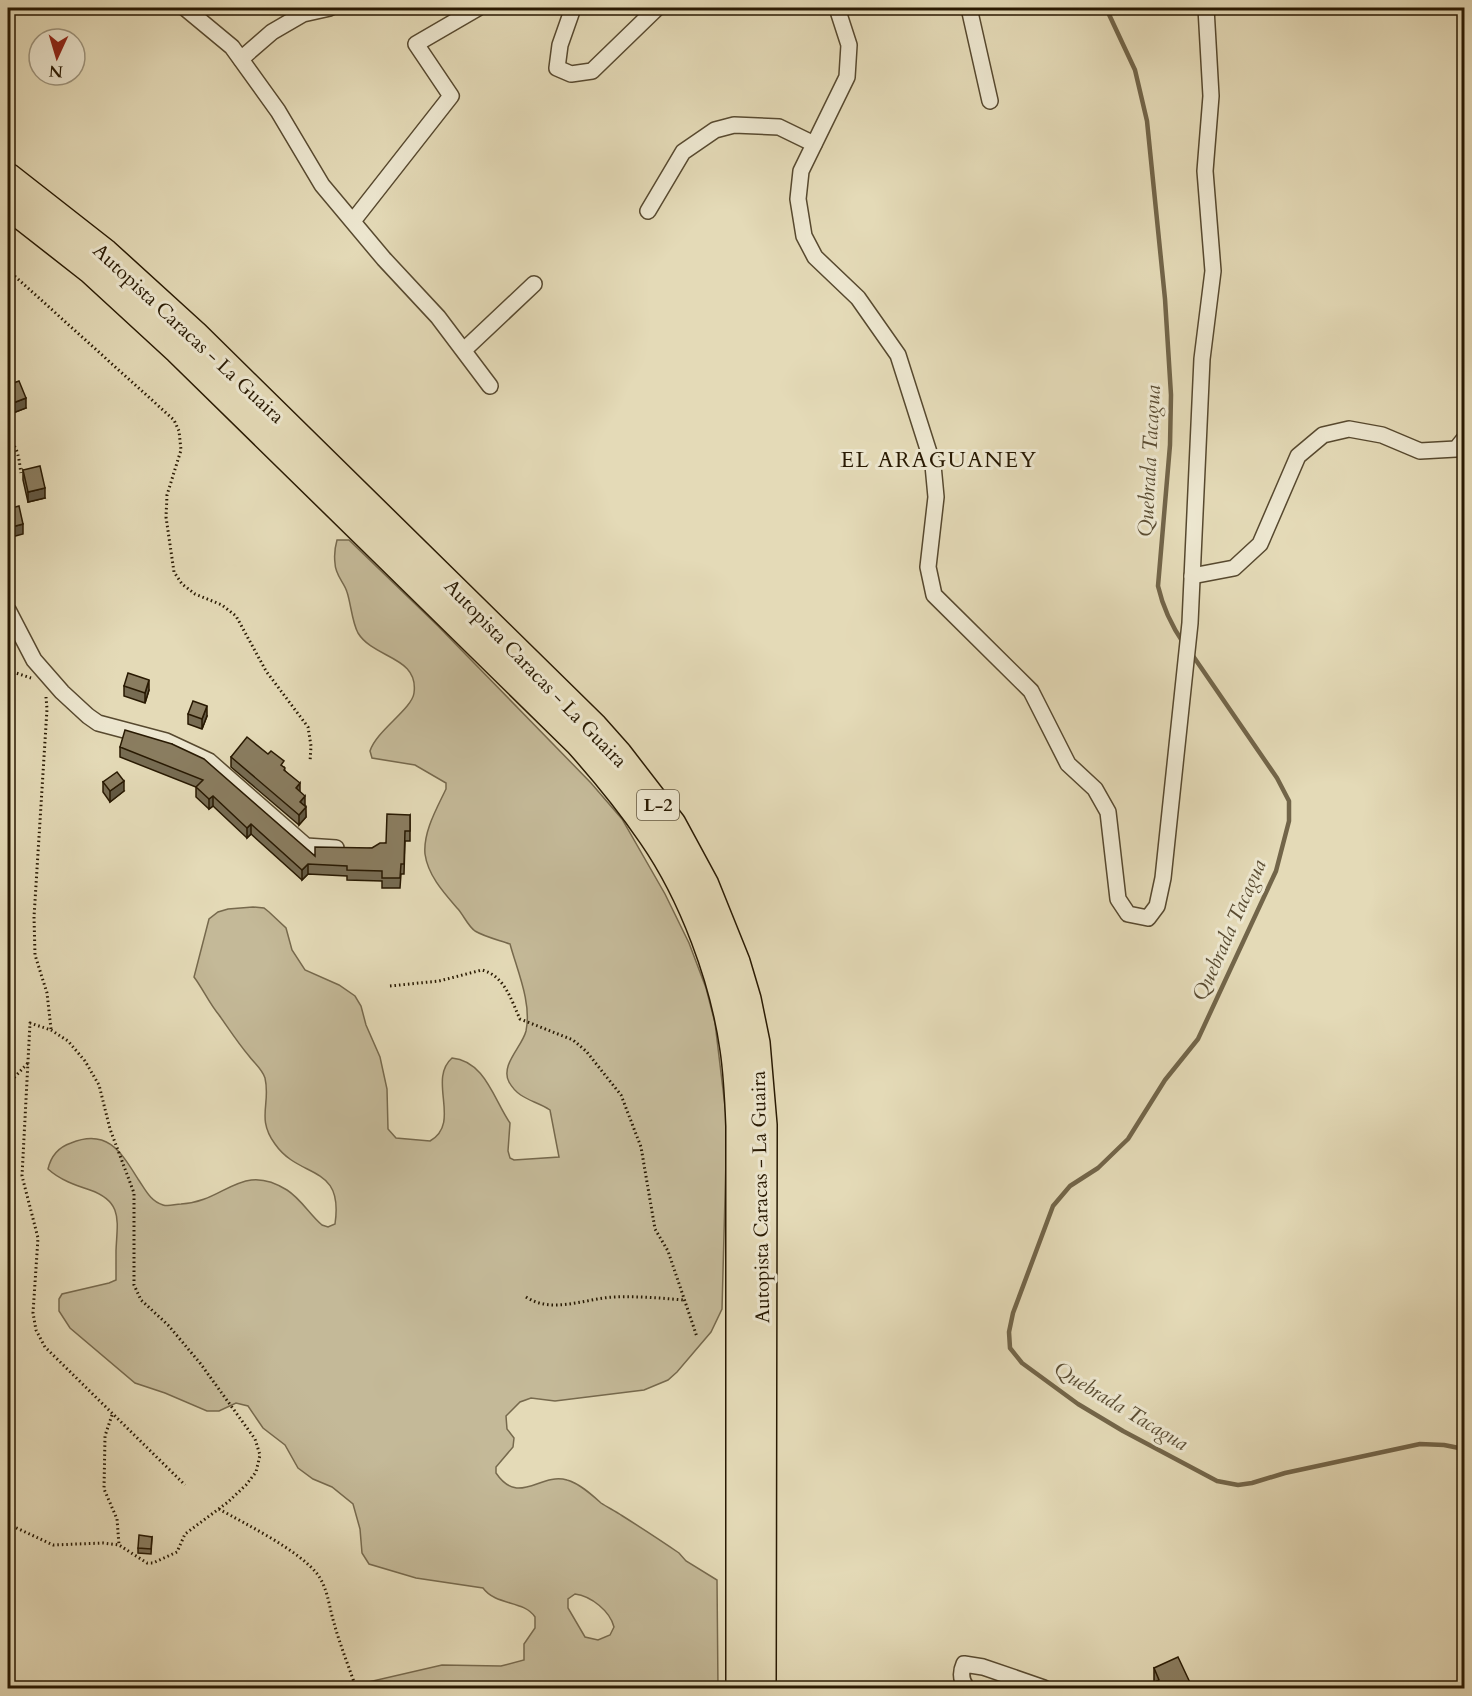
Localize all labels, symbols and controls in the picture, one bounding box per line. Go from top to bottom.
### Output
north arrow [27,27,87,87]
text: N [48,60,64,82]
street label: Autopista Caracas - La Guaira [87,237,291,430]
water label: Quebrada Tacagua [1131,384,1168,538]
district label: EL ARAGUANEY [840,445,1038,475]
street label: Autopista Caracas - La Guaira [438,573,633,774]
road number: L-2 [637,790,679,820]
water label: Quebrada Tacagua [1185,855,1274,1006]
street label: Autopista Caracas - La Guaira [745,1070,776,1324]
water label: Quebrada Tacagua [1048,1355,1193,1458]

